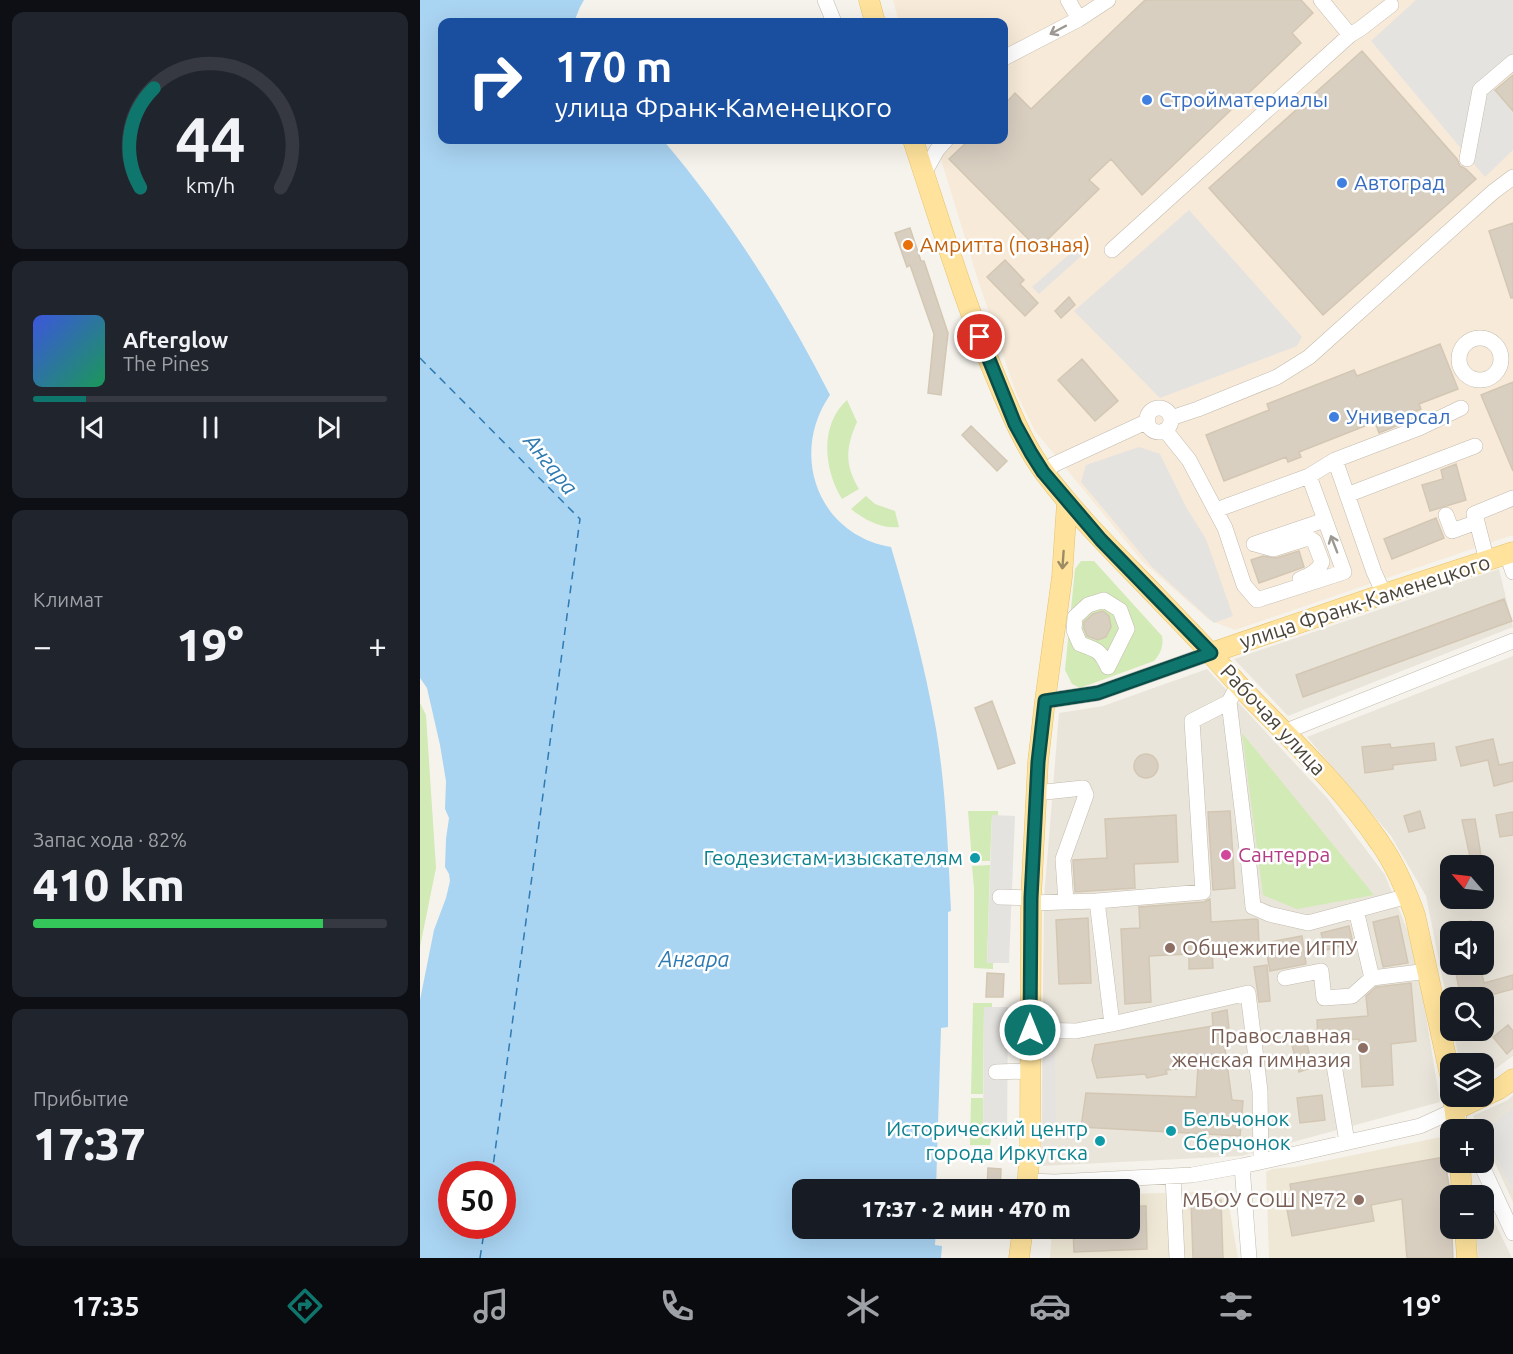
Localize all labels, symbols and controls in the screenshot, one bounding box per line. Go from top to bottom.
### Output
one-way arrow [1050,24,1067,36]
icon: right [456,42,534,120]
text: 170 m [555,43,672,90]
place label: Стройматериалы [1159,87,1328,111]
text: улица Франк-Каменецкого [555,92,892,122]
marker: Стройматериалы [1140,93,1154,107]
text: 44 [175,104,245,174]
place label: Автоград [1354,170,1445,194]
text: km/h [185,173,235,197]
marker: Автоград [1335,176,1349,190]
place label: Амритта (позная) [920,232,1090,256]
marker: Амритта (позная) [901,238,915,252]
pin [954,311,1005,362]
icon: arrive [963,320,996,353]
text: Afterglow [123,327,228,352]
text: The Pines [123,352,209,375]
place label: Универсал [1346,404,1451,428]
marker: Универсал [1327,410,1341,424]
icon: previous [76,411,109,444]
icon: pause [194,411,227,444]
icon: next [312,411,345,444]
water label: Ангара [519,428,583,499]
one-way arrow [1328,535,1339,554]
street label: улица Франк-Каменецкого [1236,549,1493,653]
one-way arrow [1057,550,1068,570]
text: Климат [33,588,103,611]
text: 19° [176,619,244,670]
text: − [33,627,52,664]
text: + [368,627,387,664]
street label: Рабочая улица [1216,659,1331,780]
text: Запас хода · 82% [33,828,187,851]
place label: Сантерра [1238,842,1330,866]
place label: Геодезистам-изыскателям [704,845,963,869]
marker: Сантерра [1219,848,1233,862]
marker: Геодезистам-изыскателям [968,851,982,865]
north arrow [1440,855,1494,909]
map controls [1440,855,1494,1239]
text: 410 km [33,859,185,910]
button: sound [1440,921,1494,975]
place label: Общежитие ИГПУ [1182,935,1357,959]
marker: Общежитие ИГПУ [1163,941,1177,955]
water label: Ангара [658,946,730,971]
button: search [1440,987,1494,1041]
position arrow [998,998,1062,1062]
place label: Православная женская гимназия [1171,1023,1351,1071]
marker: Православная женская гимназия [1356,1041,1370,1055]
button: layers [1440,1053,1494,1107]
text: Прибытие [33,1087,129,1110]
place label: Бельчонок Сберчонок [1183,1106,1291,1154]
place label: Исторический центр города Иркутска [886,1116,1088,1164]
text: 17:37 [33,1118,146,1169]
button: + [1440,1119,1494,1173]
marker: Бельчонок Сберчонок [1164,1124,1178,1138]
marker: Исторический центр города Иркутска [1093,1134,1107,1148]
speed limit sign: 50 [438,1161,516,1239]
button: − [1440,1185,1494,1239]
place label: МБОУ СОШ №72 [1182,1187,1347,1211]
marker: МБОУ СОШ №72 [1352,1193,1366,1207]
text: 17:37 · 2 мин · 470 m [861,1196,1071,1221]
icon: directions [284,1285,326,1327]
icon: music [470,1285,512,1327]
icon: phone [656,1285,698,1327]
icon: climate [842,1285,884,1327]
icon: car [1029,1285,1071,1327]
icon: filters [1215,1285,1257,1327]
text: 17:35 [72,1291,140,1321]
text: 19° [1401,1291,1441,1321]

